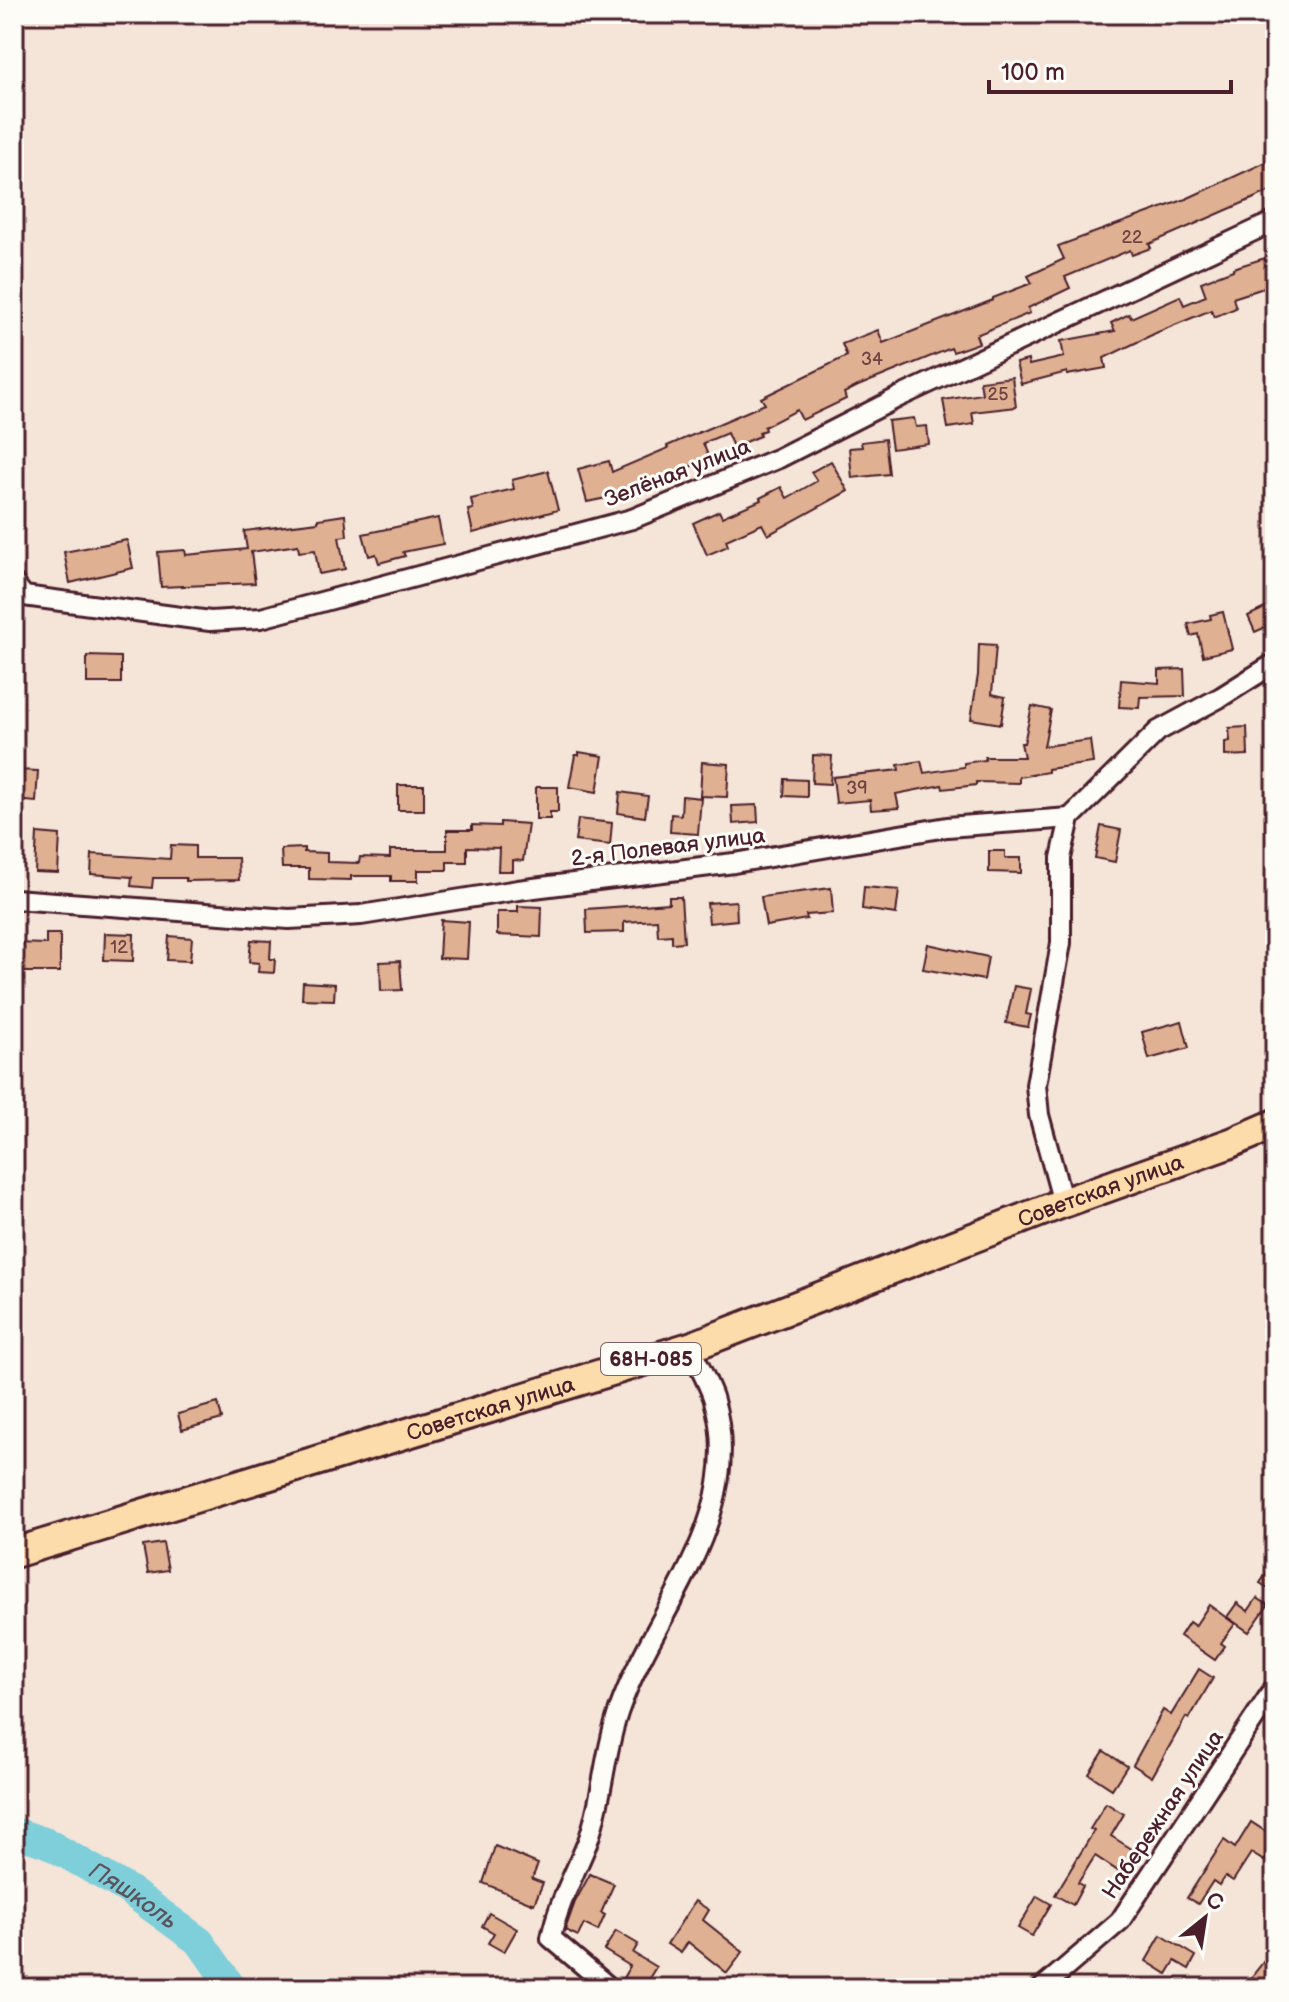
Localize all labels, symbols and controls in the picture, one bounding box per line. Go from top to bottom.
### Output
scale bar [989,44,1231,94]
text: 100 m [1001,58,1065,87]
house number: 22 [1121,227,1143,248]
house number: 34 [861,349,883,370]
house number: 25 [988,384,1008,405]
street label: Зелёная улица [601,433,754,514]
house number: 39 [846,778,868,799]
street label: 2-я Полевая улица [570,822,767,873]
house number: 12 [110,937,128,958]
street label: Советская улица [1014,1149,1187,1234]
road number: 68Н-085 [601,1343,701,1375]
street label: Советская улица [404,1371,578,1448]
street label: Набережная улица [1097,1725,1230,1905]
water label: Пяшколь [84,1856,183,1936]
north arrow [1165,1878,1245,1958]
text: С [1201,1886,1228,1917]

